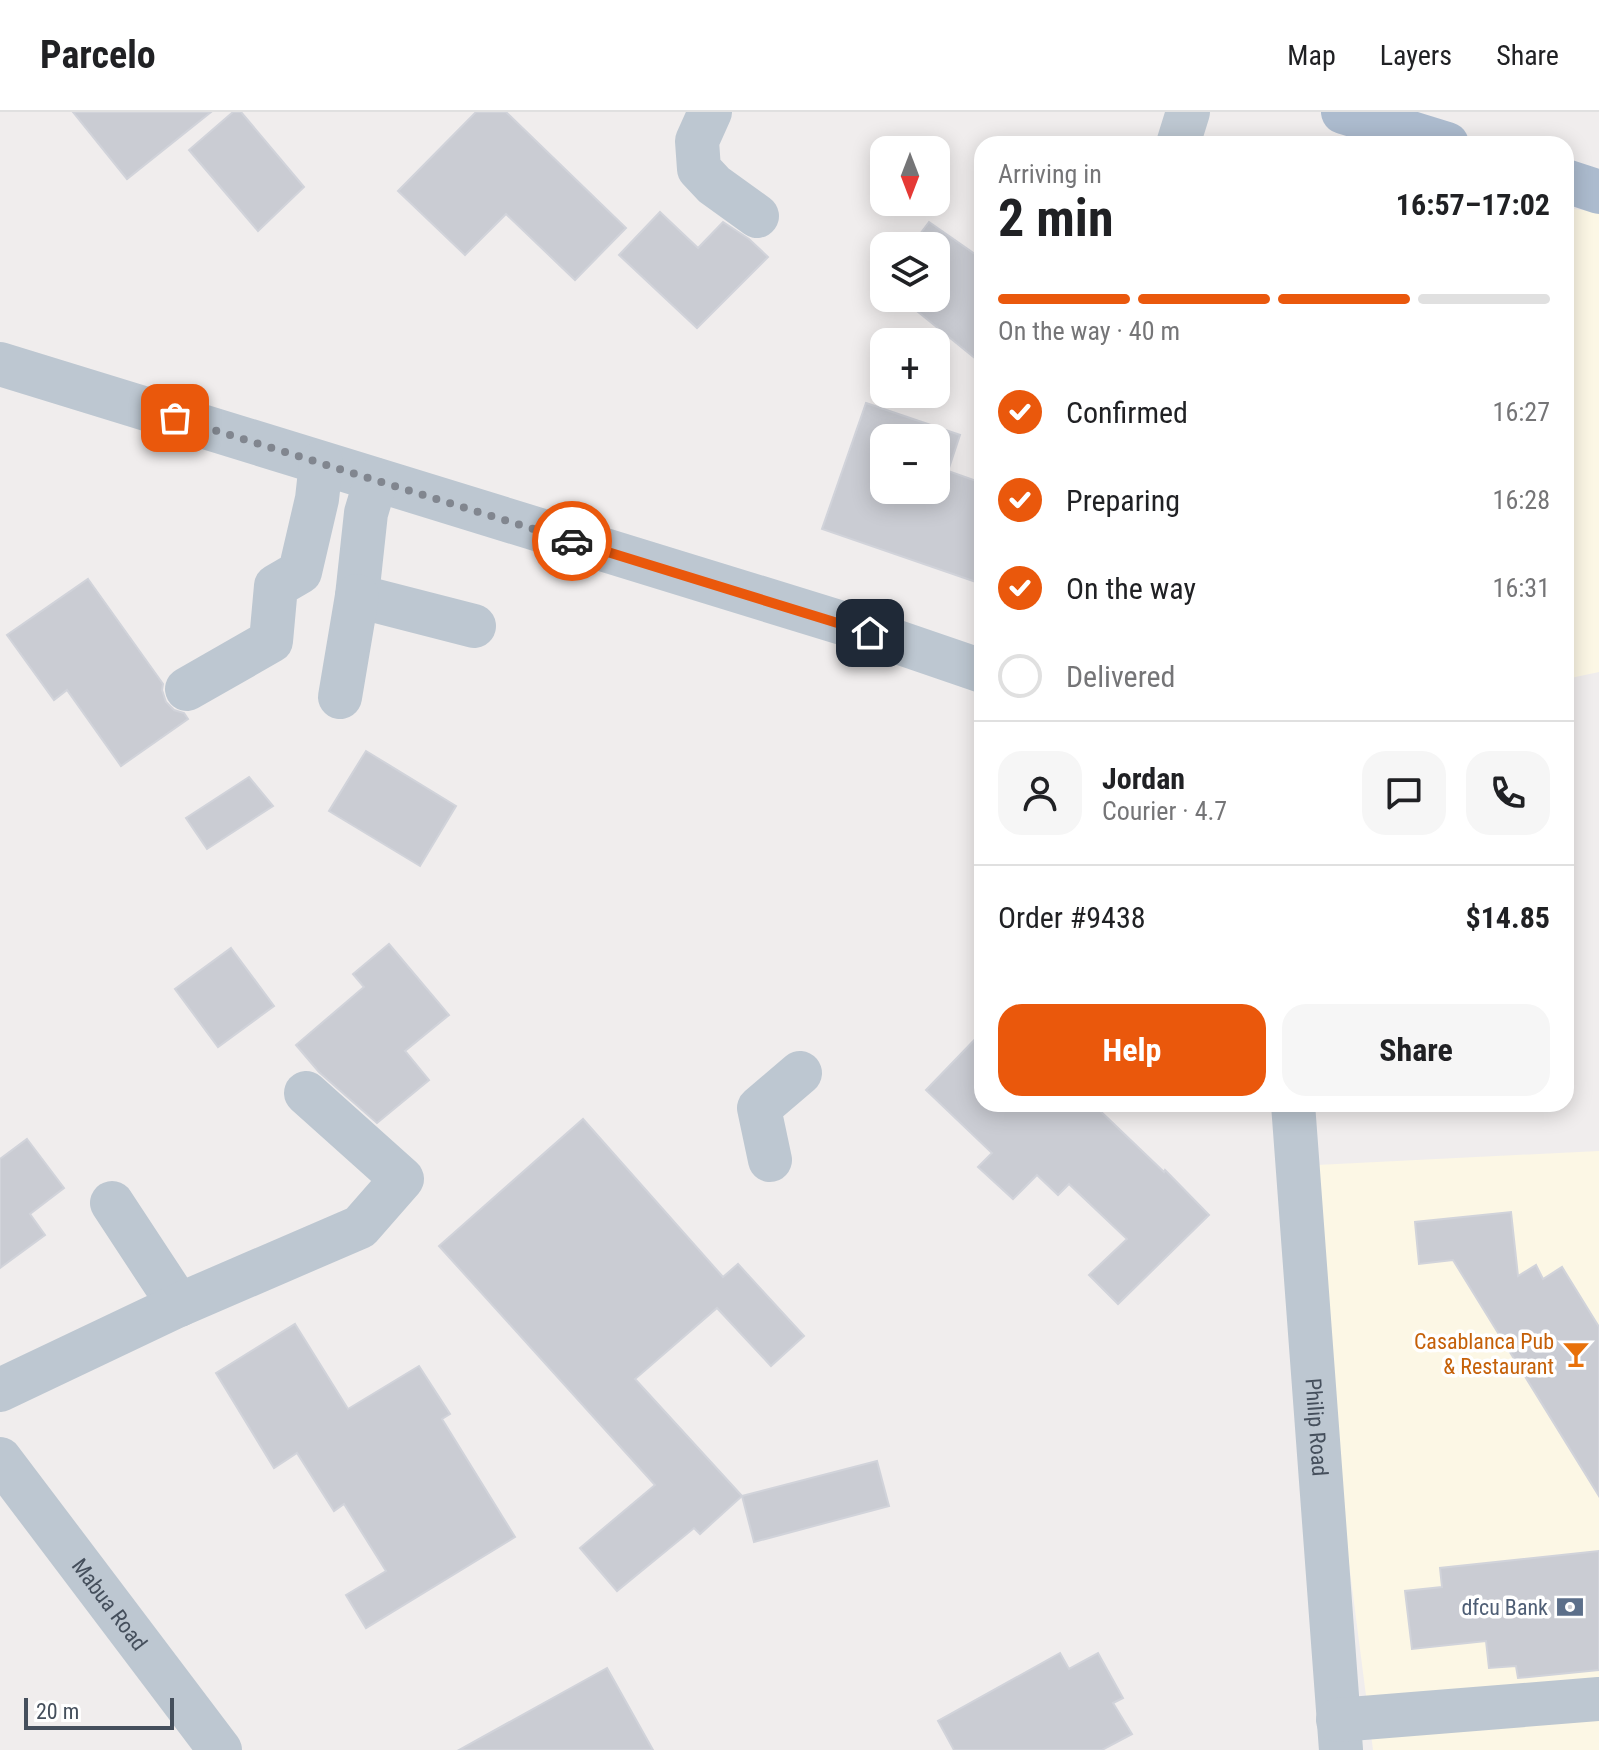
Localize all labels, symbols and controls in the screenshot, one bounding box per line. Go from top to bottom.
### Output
text: Parcelo [40,33,156,77]
text: Map [1287,39,1336,72]
text: Layers [1380,39,1452,72]
text: Share [1496,39,1559,72]
north arrow [870,136,950,216]
map controls [870,136,950,504]
text: Arriving in [998,159,1102,189]
text: 16:57–17:02 [1396,187,1550,222]
text: 2 min [998,188,1114,249]
button: layers [870,232,950,312]
text: On the way · 40 m [998,316,1180,346]
button: + [870,328,950,408]
pin [141,384,209,452]
icon: check [998,390,1042,434]
text: Confirmed [1066,395,1188,430]
icon: bag [153,396,197,440]
text: 16:27 [1493,397,1550,427]
button: − [870,424,950,504]
icon: check [998,478,1042,522]
text: Preparing [1066,483,1180,518]
text: 16:28 [1493,485,1550,515]
courier [532,501,612,581]
icon: car [550,519,594,563]
icon: check [998,566,1042,610]
text: On the way [1066,571,1196,606]
text: 16:31 [1493,573,1550,603]
pin [836,599,904,667]
icon: home [848,611,892,655]
text: Delivered [1066,659,1175,694]
button: person [998,751,1082,835]
button: chat [1362,751,1446,835]
button: phone [1466,751,1550,835]
text: Jordan [1102,761,1185,796]
text: Courier · 4.7 [1102,796,1227,826]
text: Order #9438 [998,900,1146,935]
text: $14.85 [1465,900,1550,935]
button: Help [998,1004,1266,1096]
button: Share [1282,1004,1550,1096]
place label: Casablanca Pub & Restaurant [1414,1329,1554,1379]
bar icon: Casablanca Pub & Restaurant [1561,1339,1591,1369]
street label: Philip Road [1301,1377,1333,1477]
street label: Mabua Road [67,1553,152,1655]
bank icon: dfcu Bank [1555,1592,1585,1622]
place label: dfcu Bank [1461,1595,1548,1620]
scale bar [24,1694,174,1730]
text: 20 m [36,1699,79,1724]

